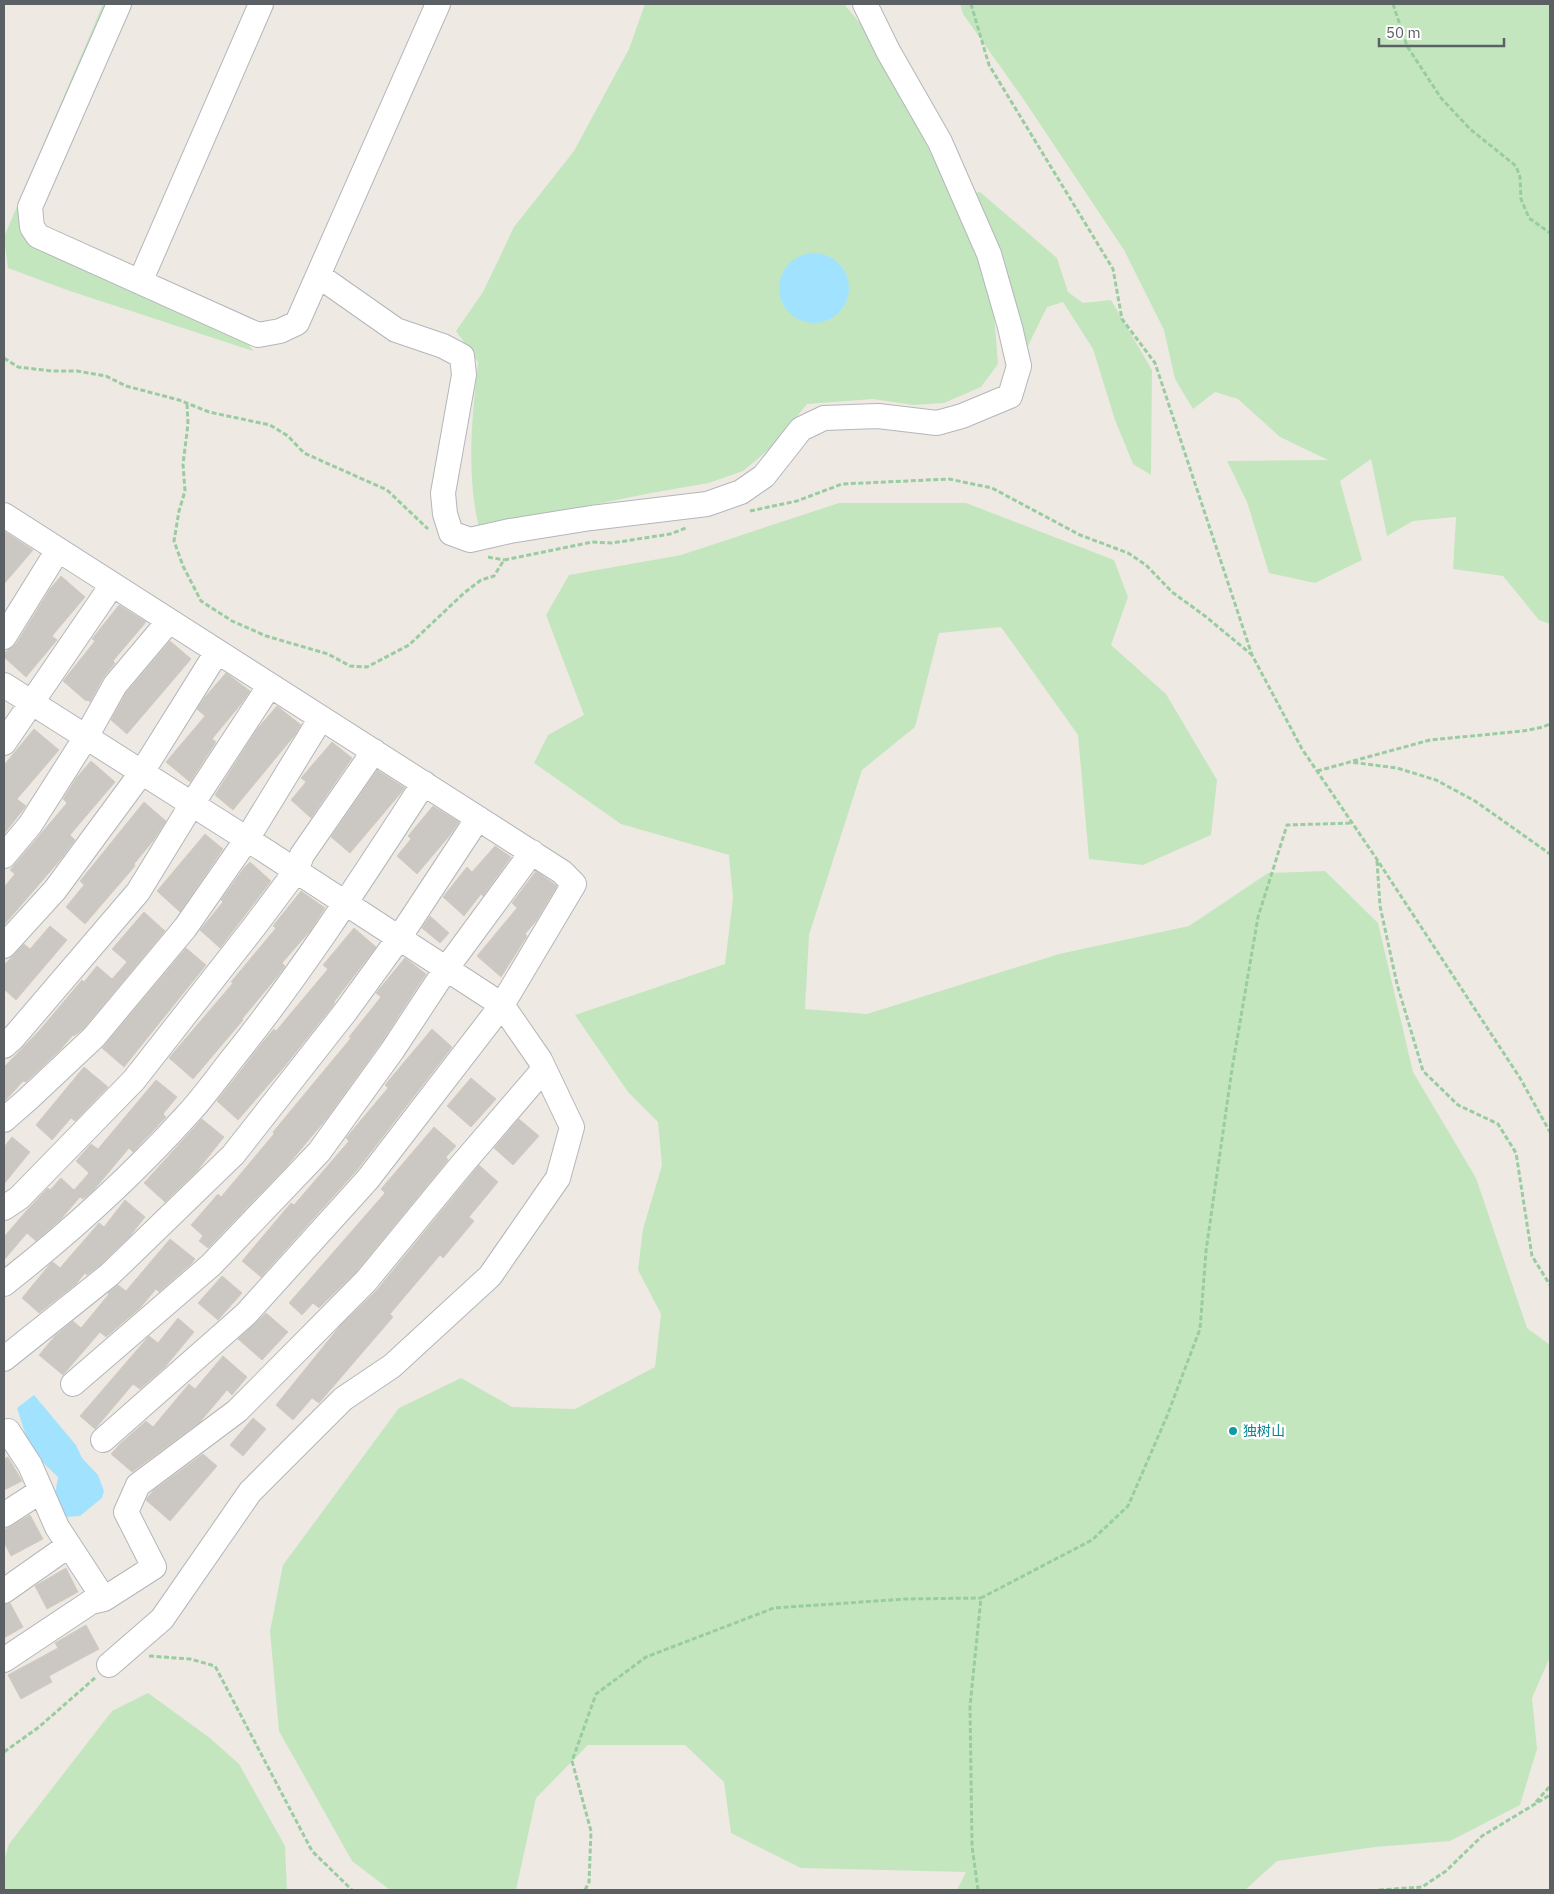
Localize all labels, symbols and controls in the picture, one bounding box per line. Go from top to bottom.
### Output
scale bar [1379,15,1504,47]
text: 50 m [1386,23,1421,42]
place label: 独树山 [1243,1422,1285,1440]
marker: 独树山 [1227,1425,1239,1437]

